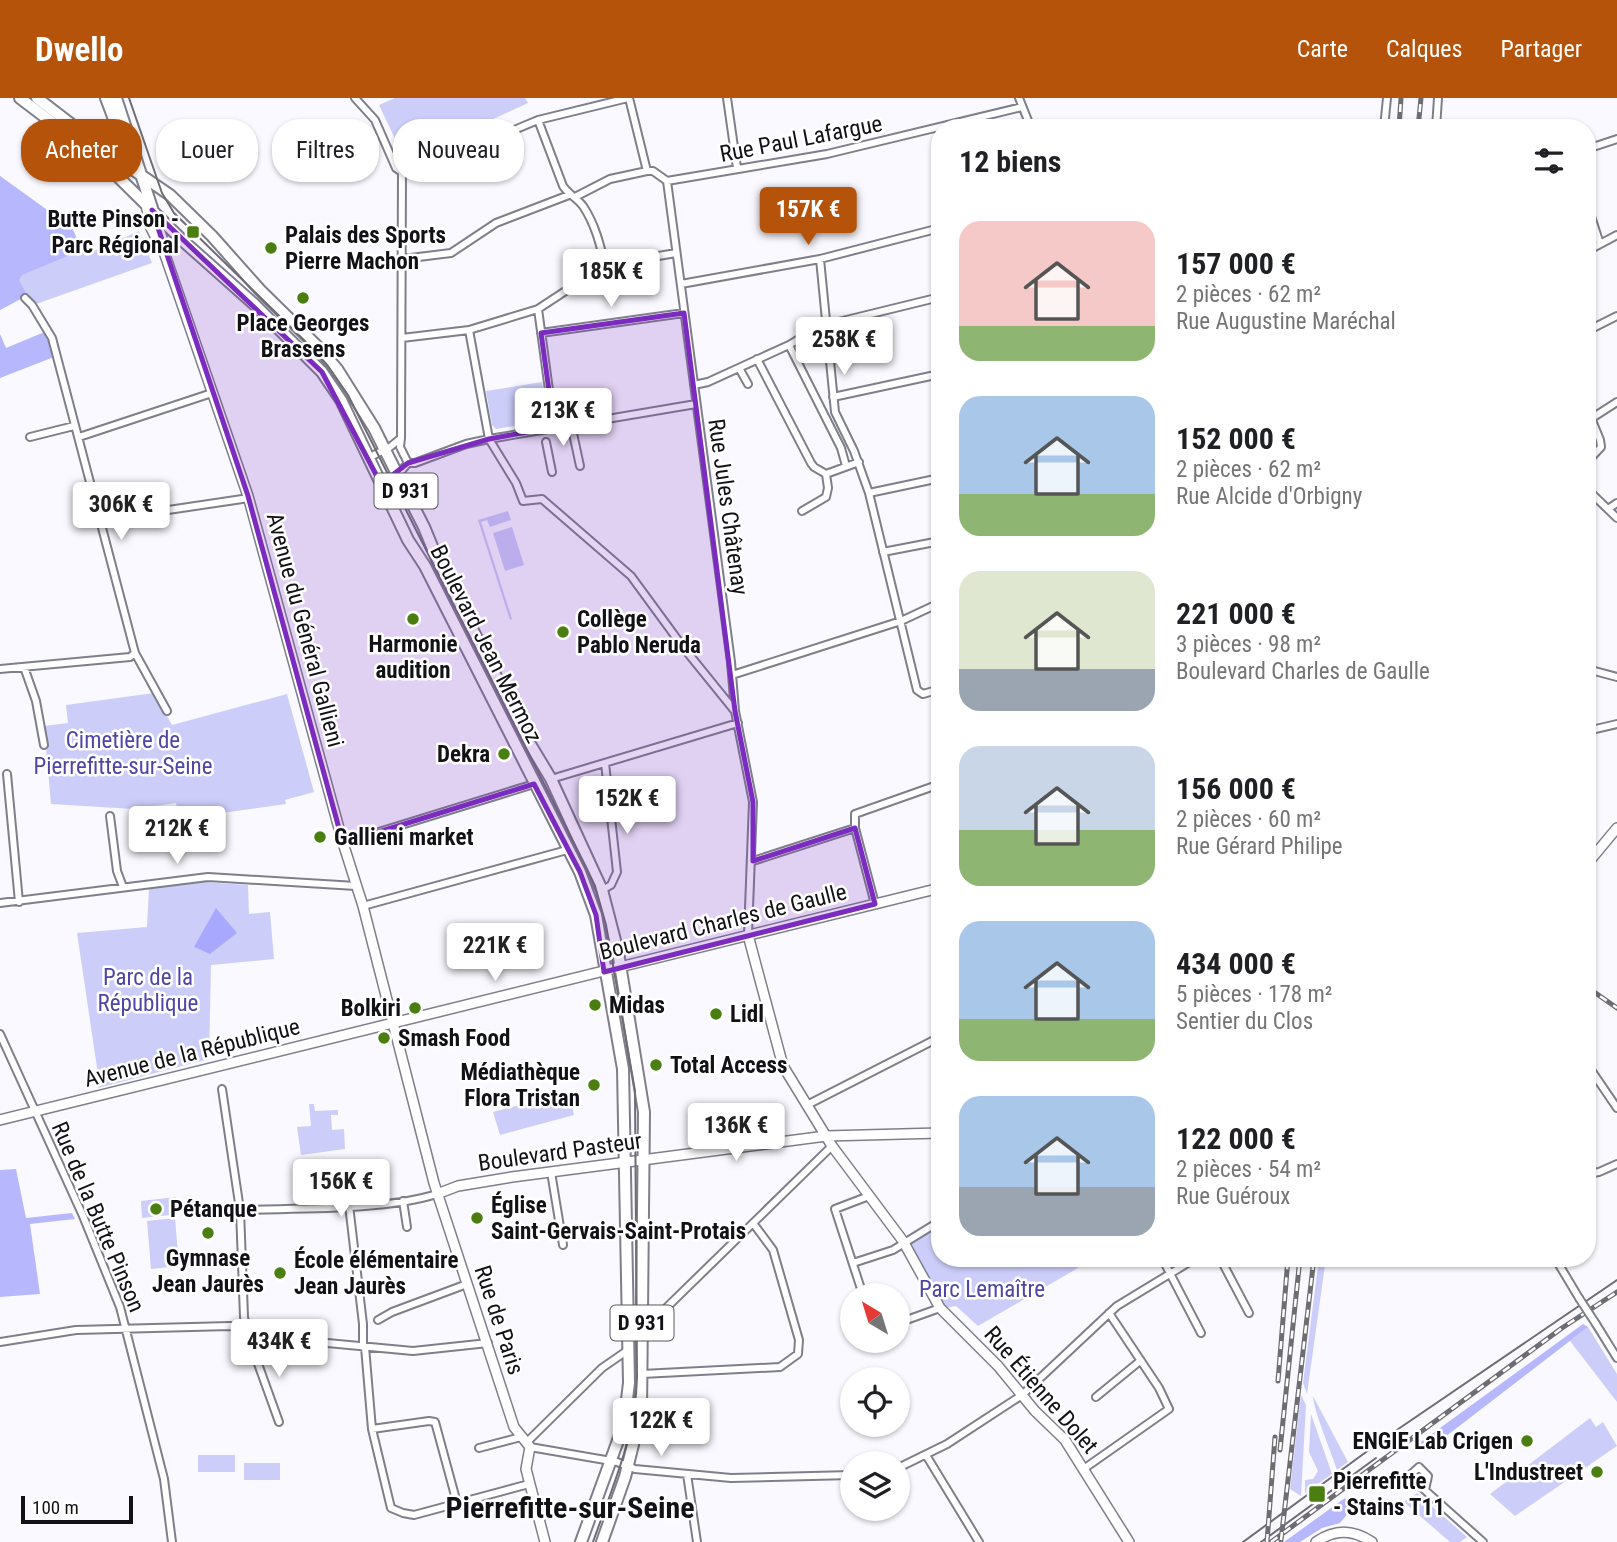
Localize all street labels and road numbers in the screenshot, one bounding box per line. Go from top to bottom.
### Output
street label: Rue Paul Lafargue [717,110,885,168]
street label: Rue Jules Châtenay [702,417,754,597]
road number: D 931 [374,474,438,508]
street label: Avenue du Général Gallieni [261,510,349,750]
street label: Boulevard Jean Mermoz [424,540,548,748]
street label: Boulevard Charles de Gaulle [597,878,849,966]
street label: Avenue de la République [81,1013,303,1093]
street label: Rue de la Butte Pinson [46,1118,150,1316]
street label: Boulevard Pasteur [476,1127,644,1177]
street label: Rue de Paris [469,1262,529,1378]
road number: D 931 [610,1306,674,1340]
street label: Rue Étienne Dolet [978,1320,1104,1459]

